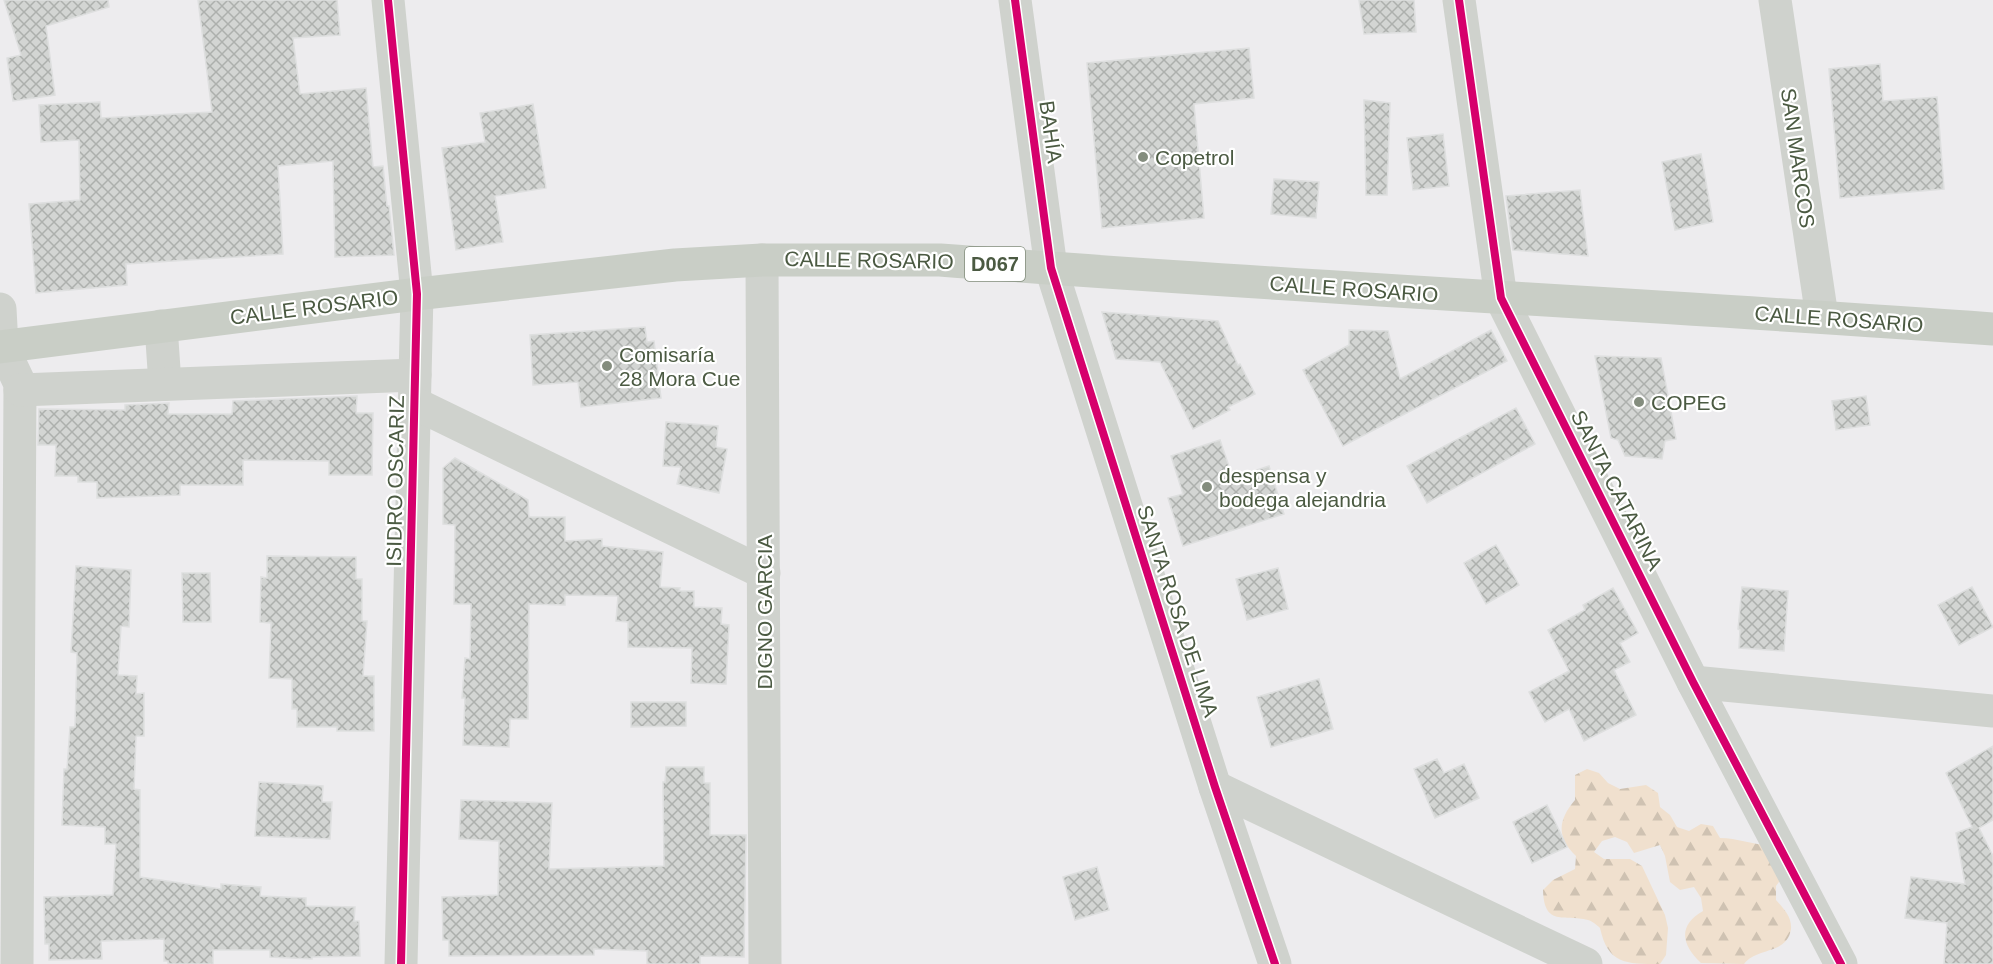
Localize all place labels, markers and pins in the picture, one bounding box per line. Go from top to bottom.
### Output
place label: Copetrol [1155,146,1234,169]
marker: Copetrol [1136,150,1150,164]
place label: Comisaría 28 Mora Cue [619,343,740,390]
marker: Comisaría 28 Mora Cue [600,359,614,373]
place label: COPEG [1651,391,1727,414]
marker: COPEG [1632,395,1646,409]
place label: despensa y bodega alejandria [1219,464,1386,511]
marker: despensa y bodega alejandria [1200,480,1214,494]

